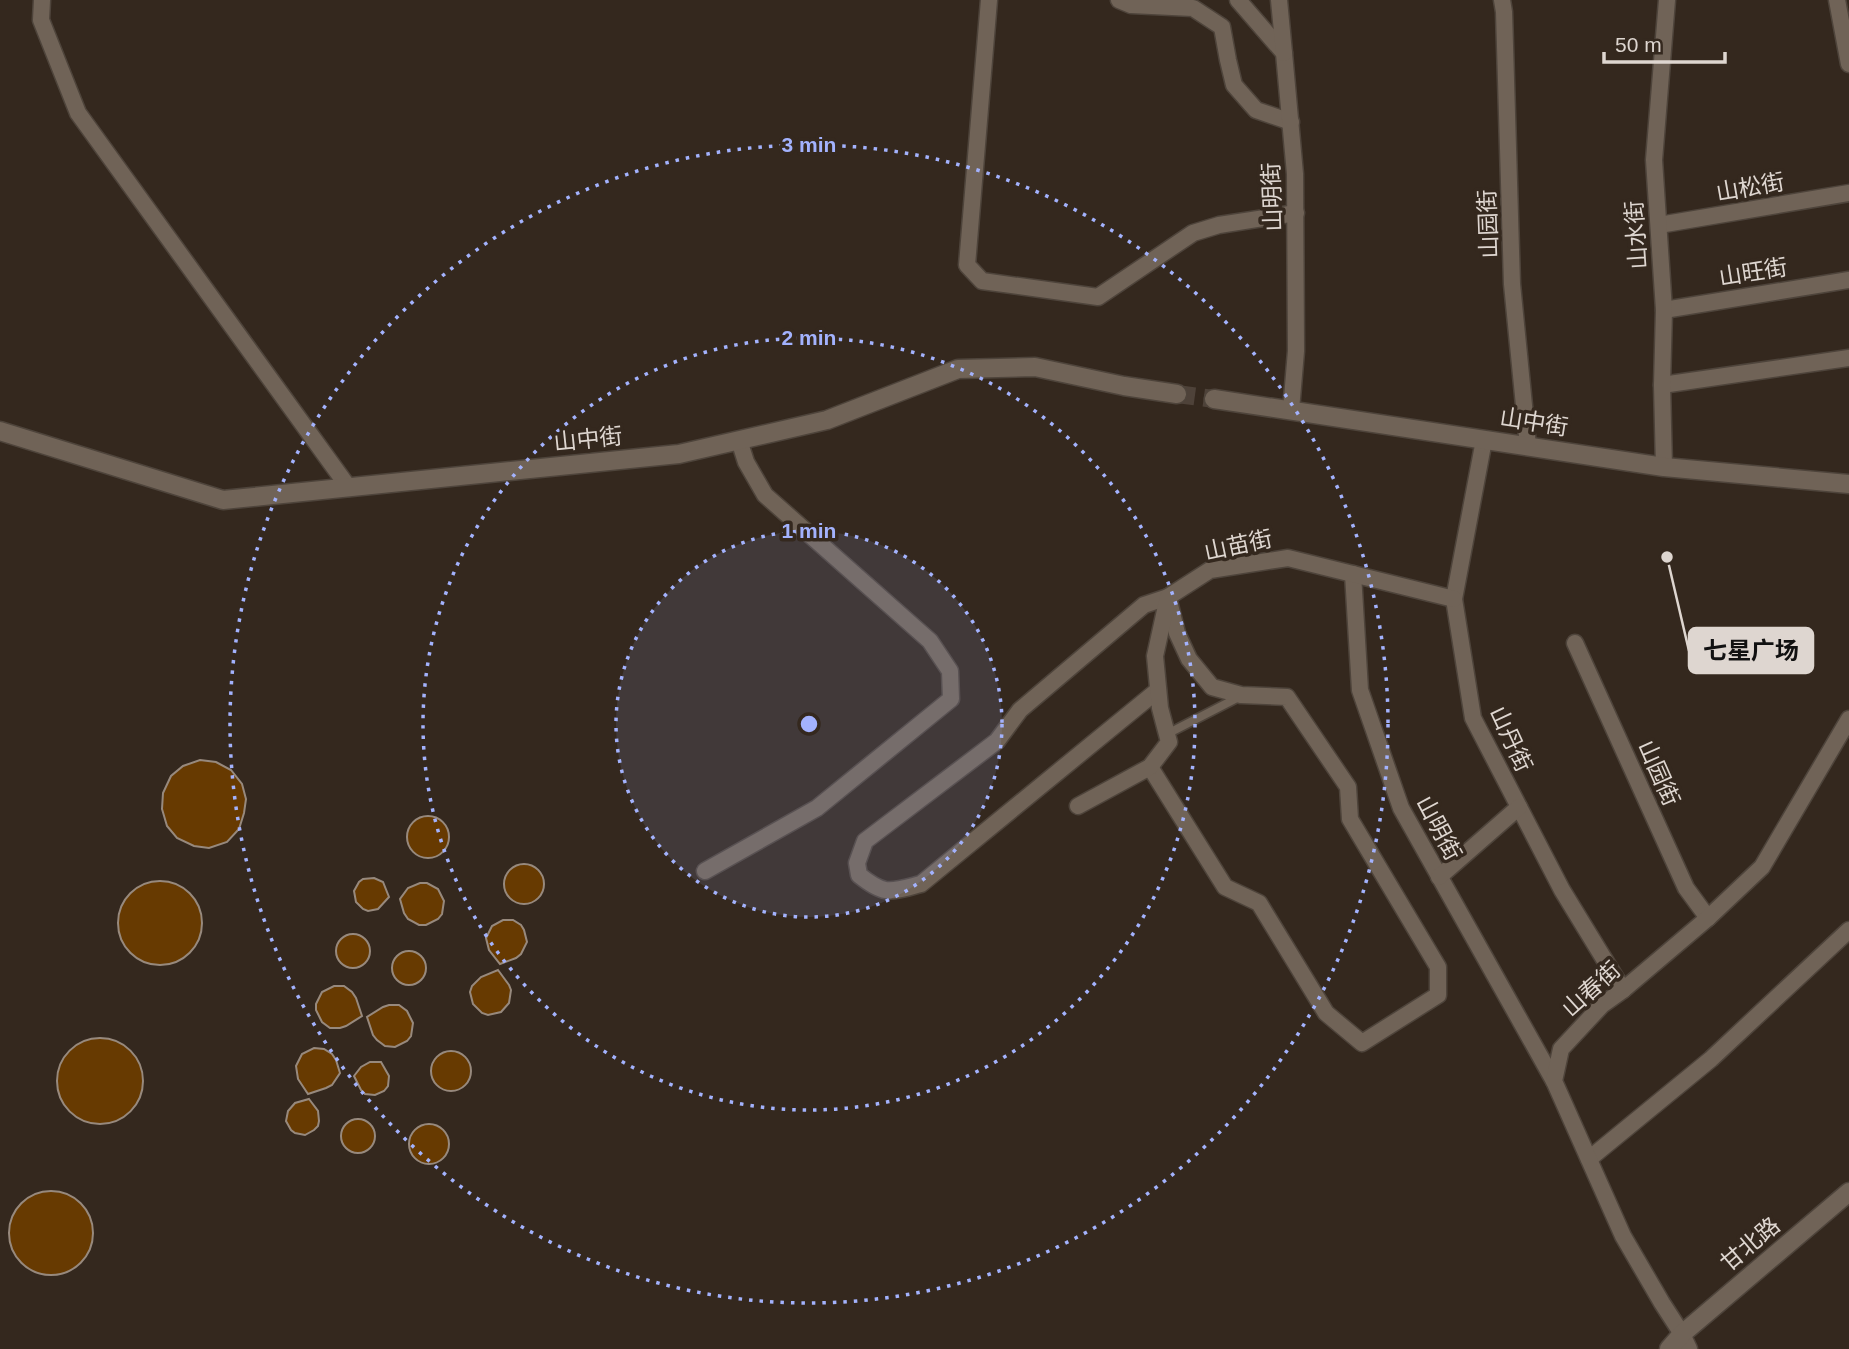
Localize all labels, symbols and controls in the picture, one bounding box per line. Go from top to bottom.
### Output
scale bar [1604,21,1725,65]
text: 50 m [1615,33,1662,56]
text: 3 min [782,133,836,156]
street label: 山明街 [1258,162,1286,232]
street label: 山松街 [1714,168,1786,206]
street label: 山园街 [1474,189,1502,259]
street label: 山水街 [1621,200,1651,270]
street label: 山旺街 [1717,254,1789,290]
text: 2 min [782,326,836,349]
street label: 山中街 [1498,404,1570,440]
street label: 山中街 [552,422,624,456]
text: 1 min [782,519,836,542]
street label: 山苗街 [1202,525,1274,565]
callout: 七星广场 [1689,628,1813,673]
text: 七星广场 [1703,637,1799,664]
street label: 山丹街 [1485,702,1537,776]
centre of rings [797,712,821,736]
street label: 山园街 [1633,736,1685,810]
street label: 山明街 [1411,791,1467,865]
street label: 山春街 [1557,956,1625,1022]
street label: 甘北路 [1715,1212,1785,1276]

